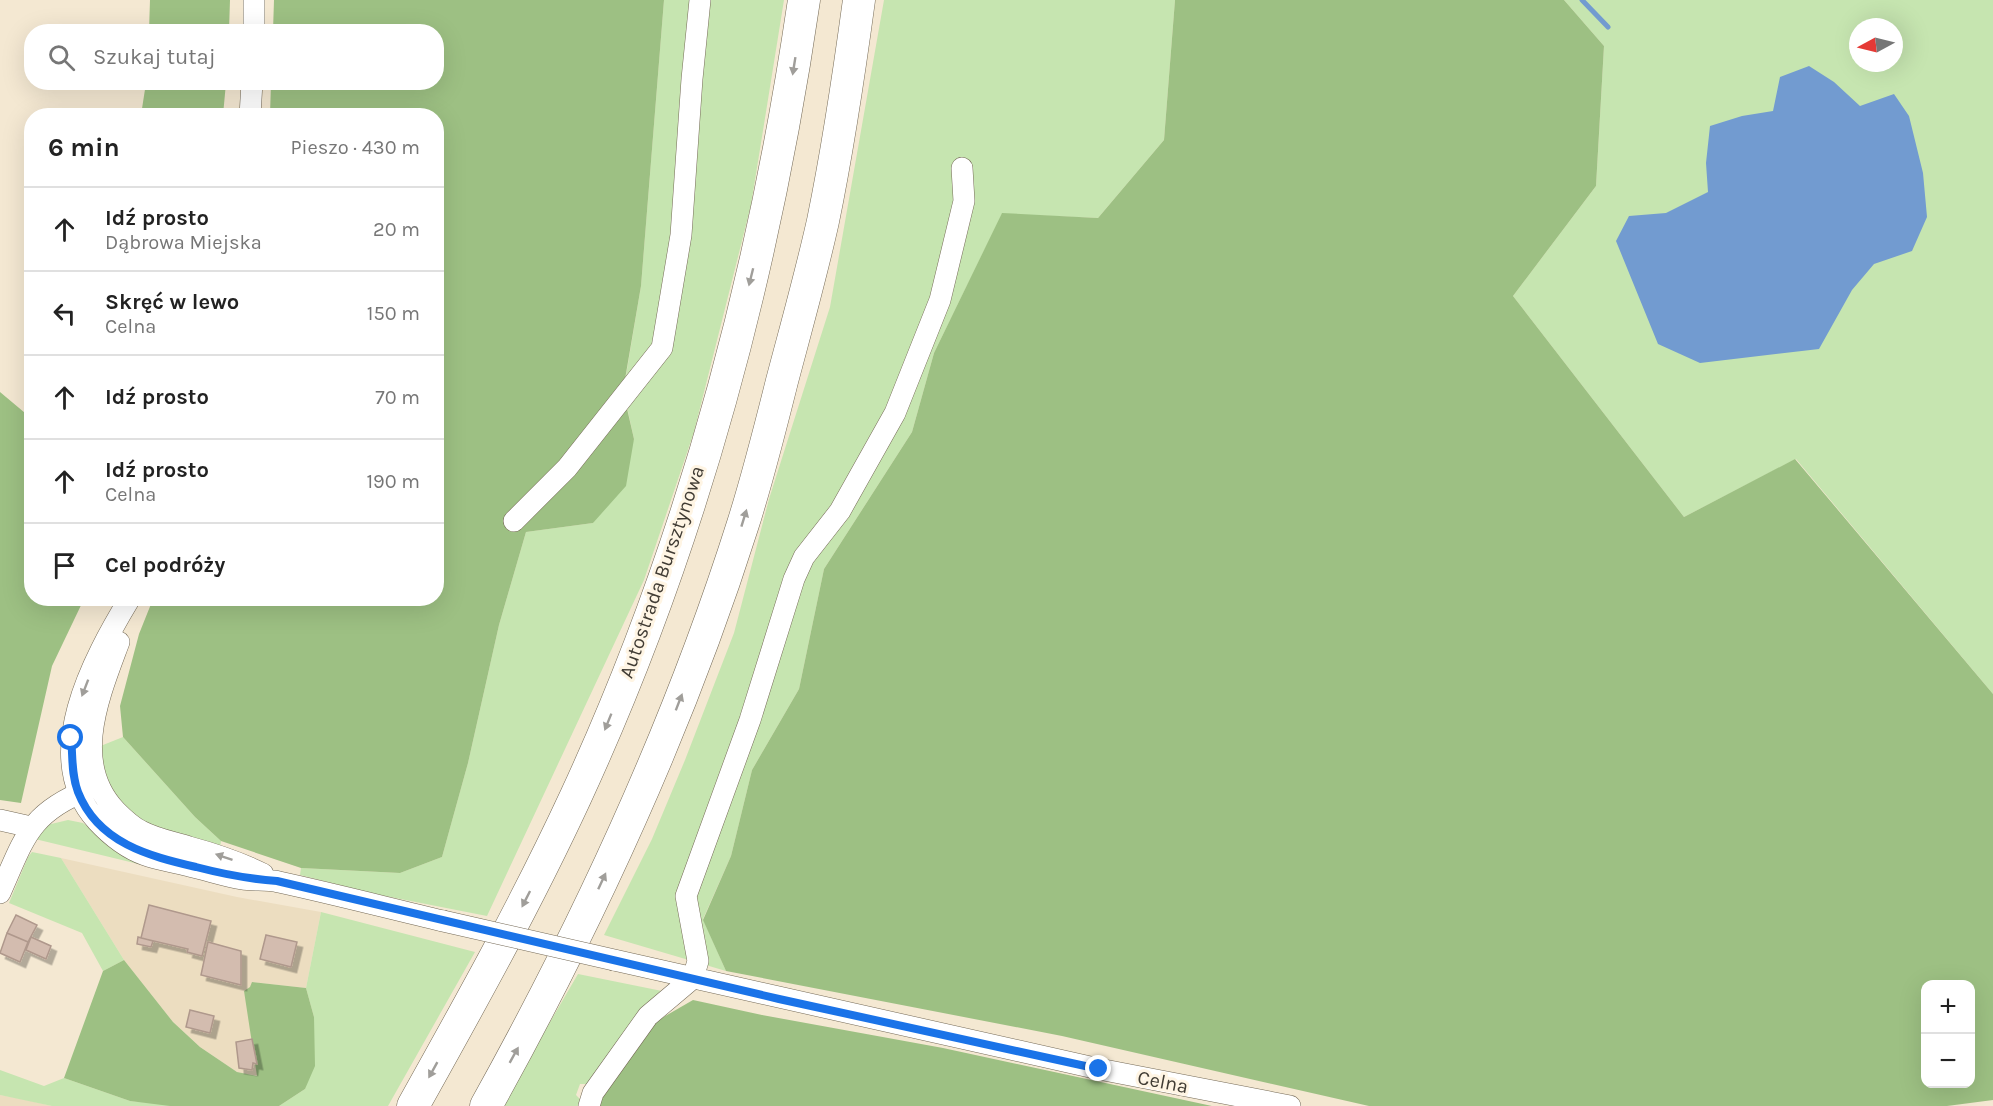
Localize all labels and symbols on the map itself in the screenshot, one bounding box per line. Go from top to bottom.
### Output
north arrow [1849,18,1903,72]
one-way arrow [789,56,798,75]
one-way arrow [746,268,756,287]
street label: Autostrada Bursztynowa [615,463,709,681]
one-way arrow [740,509,750,527]
one-way arrow [80,679,89,697]
one-way arrow [674,692,684,710]
one-way arrow [602,713,612,731]
route start [57,724,83,750]
one-way arrow [215,852,233,862]
one-way arrow [597,872,606,889]
one-way arrow [521,890,531,908]
one-way arrow [509,1047,520,1063]
route end [1085,1055,1111,1081]
one-way arrow [428,1062,438,1079]
street label: Celna [1136,1066,1190,1098]

